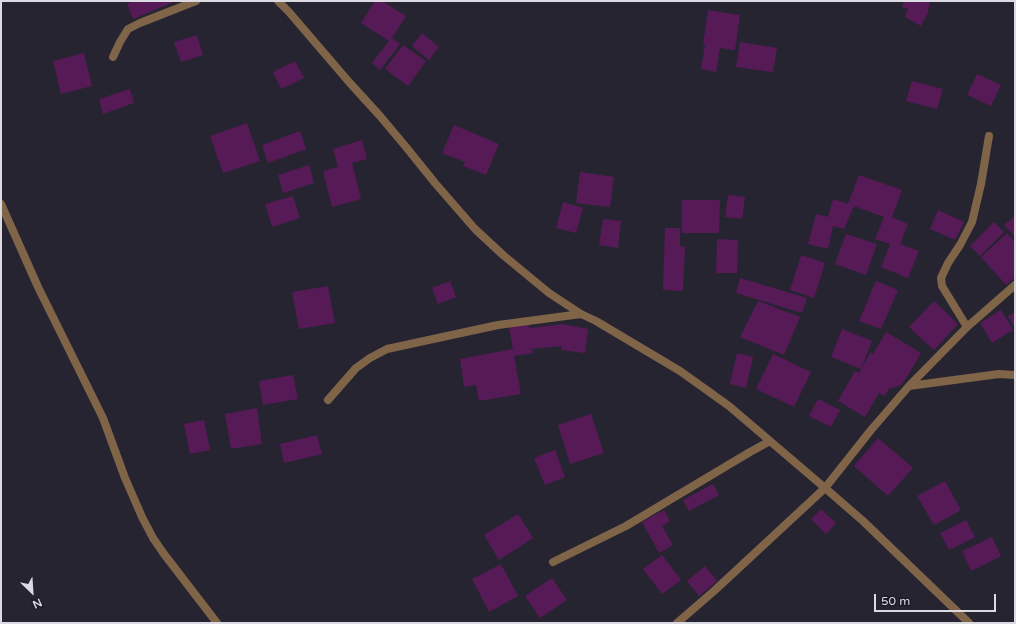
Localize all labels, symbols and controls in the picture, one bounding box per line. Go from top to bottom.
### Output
north arrow [12,572,52,612]
scale bar [876,586,998,612]
text: 50 m [881,594,910,608]
text: N [31,596,44,611]

